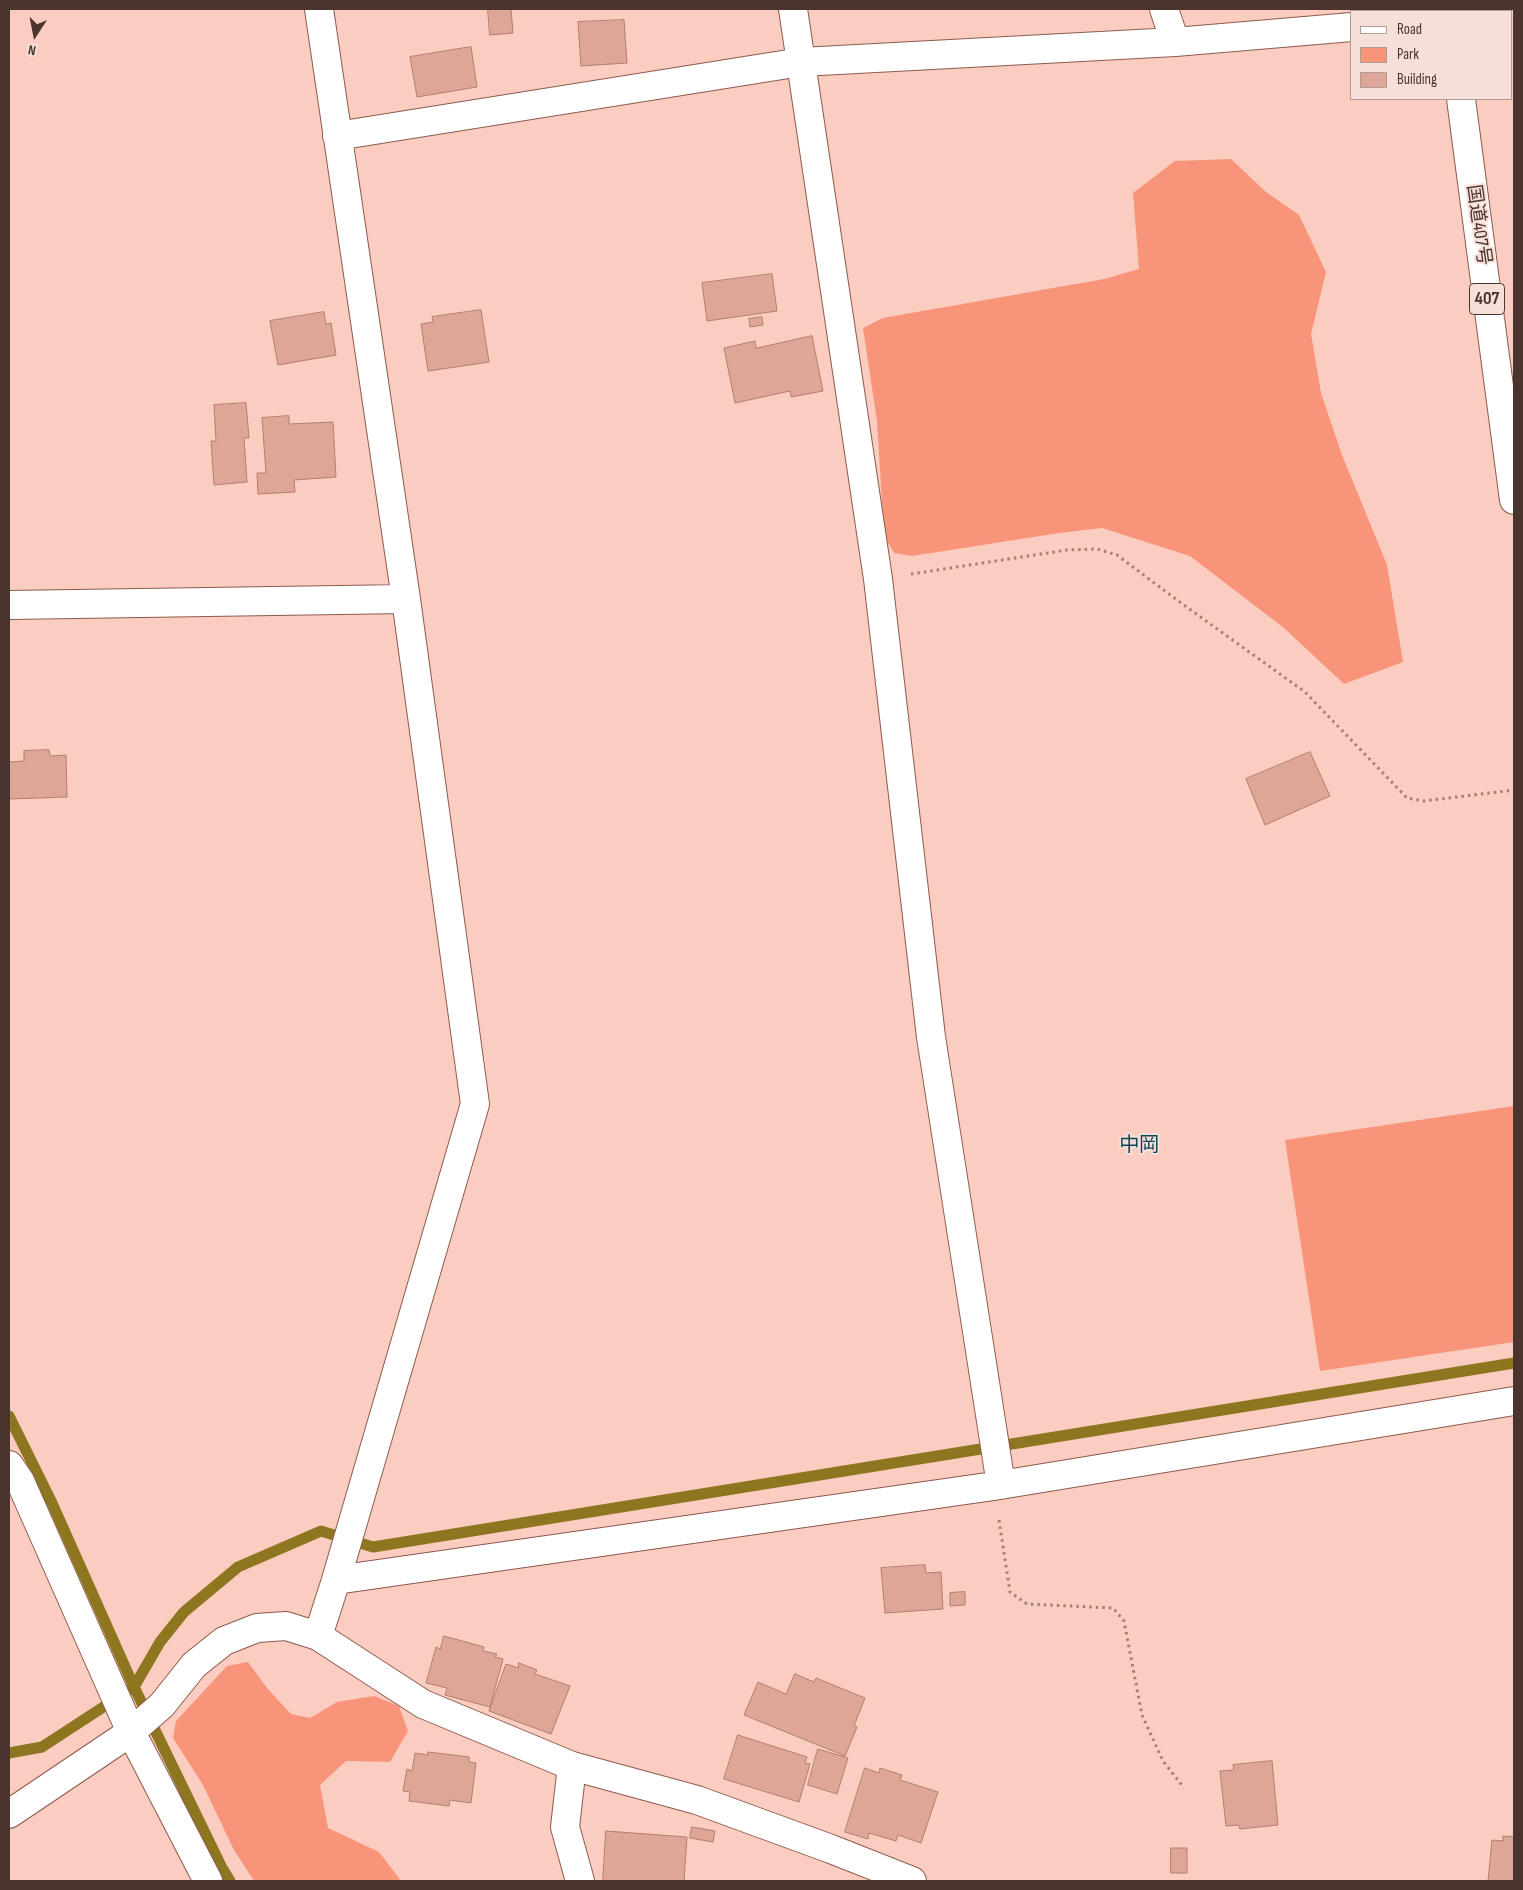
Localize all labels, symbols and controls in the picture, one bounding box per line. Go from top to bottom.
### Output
north arrow [10,10,60,60]
legend [1350,10,1513,100]
text: Road [1397,20,1422,39]
text: N [27,41,37,59]
text: Park [1397,45,1419,64]
text: Building [1397,70,1437,89]
street label: 国道407号 [1461,183,1495,267]
road number: 407 [1470,284,1504,314]
district label: 中岡 [1119,1134,1159,1158]

